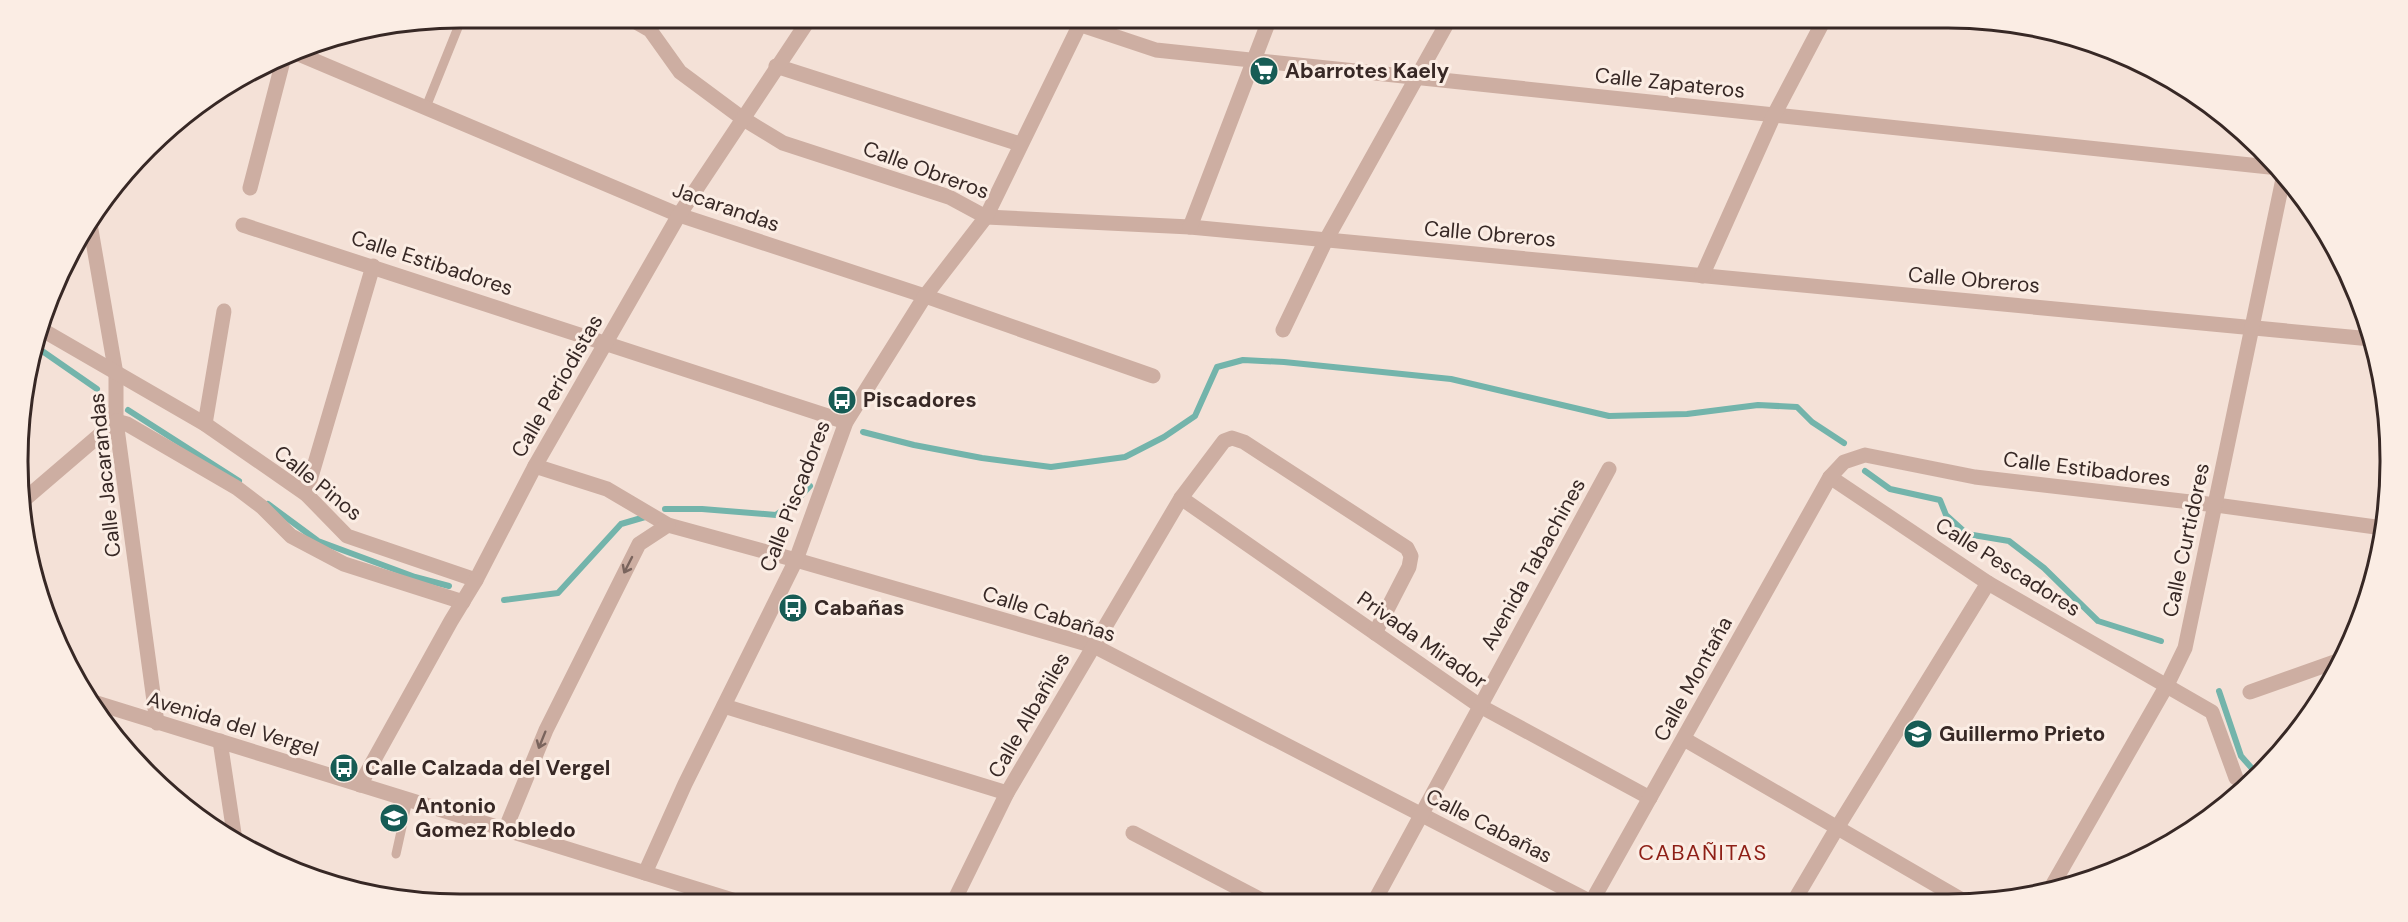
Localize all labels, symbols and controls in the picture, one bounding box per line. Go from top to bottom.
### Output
supermarket icon: Abarrotes Kaely [1248,55,1280,87]
place label: Abarrotes Kaely [1285,57,1449,85]
street label: Calle Zapateros [1594,61,1746,105]
street label: Calle Obreros [859,134,993,206]
street label: Jacarandas [669,176,783,238]
street label: Calle Obreros [1423,214,1557,254]
street label: Calle Estibadores [347,224,517,302]
street label: Calle Obreros [1907,260,2041,300]
street label: Calle Periodistas [505,309,609,463]
bus stop icon: Piscadores [826,384,858,416]
place label: Piscadores [863,386,977,414]
street label: Calle Jacarandas [82,391,128,559]
street label: Calle Piscadores [753,416,837,576]
street label: Calle Pinos [268,439,368,527]
street label: Calle Estibadores [2002,445,2172,493]
street label: Calle Curtidores [2156,460,2216,620]
street label: Avenida Tabachines [1474,473,1592,655]
street label: Calle Pescadores [1930,511,2086,623]
one-way arrow [622,556,633,574]
street label: Calle Cabañas [979,579,1119,649]
street label: Privada Mirador [1352,585,1493,695]
bus stop icon: Cabañas [777,592,809,624]
place label: Cabañas [814,594,904,622]
street label: Calle Montaña [1647,612,1739,746]
street label: Calle Albañiles [982,647,1076,783]
street label: Avenida del Vergel [144,685,322,763]
school or university icon: Guillermo Prieto [1902,718,1934,750]
place label: Guillermo Prieto [1939,720,2105,748]
one-way arrow [536,730,547,749]
bus stop icon: Calle Calzada del Vergel [328,752,360,784]
place label: Calle Calzada del Vergel [365,754,610,782]
street label: Calle Cabañas [1421,782,1557,870]
place label: Antonio Gomez Robledo [415,792,576,844]
school or university icon: Antonio Gomez Robledo [378,802,410,834]
district label: CABAÑITAS [1638,838,1768,867]

